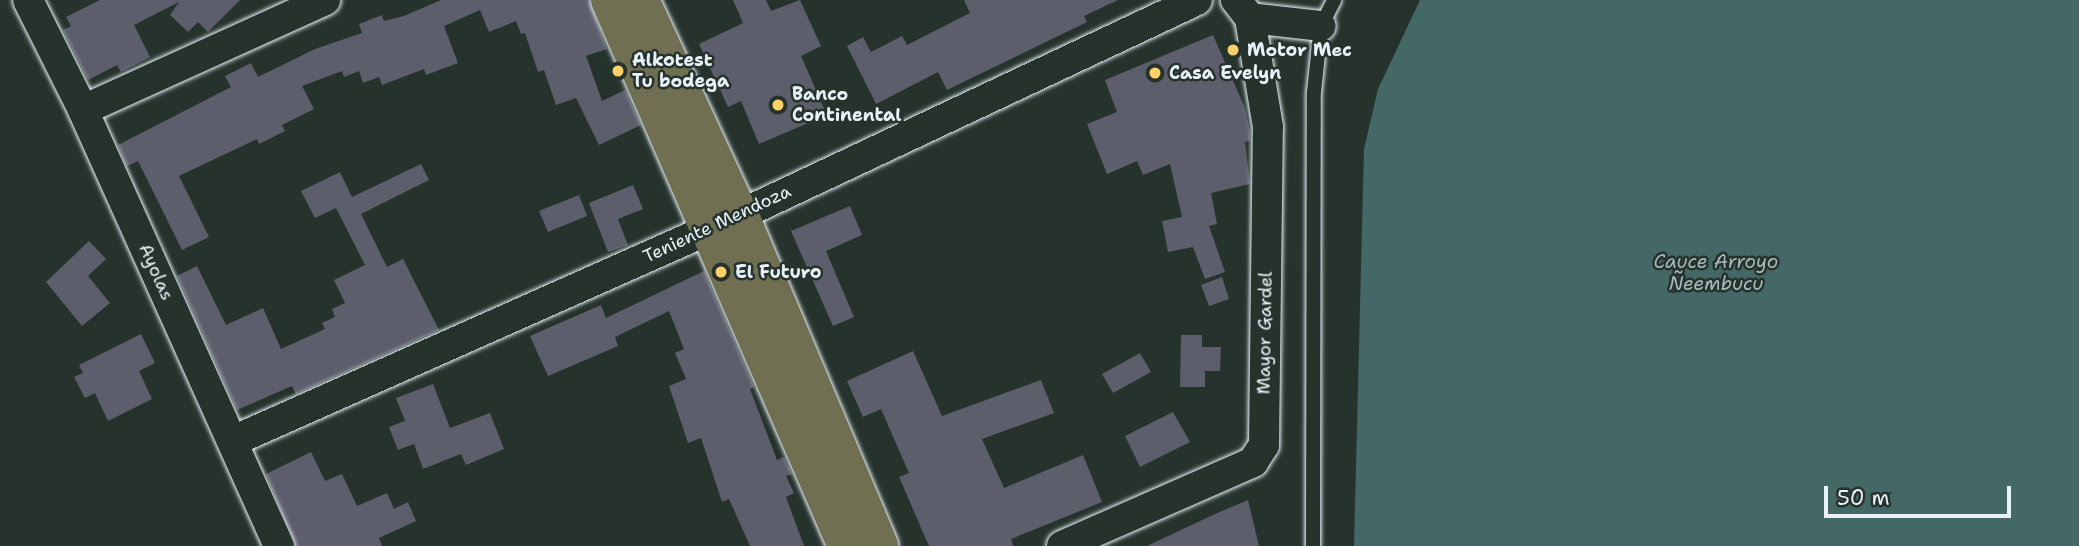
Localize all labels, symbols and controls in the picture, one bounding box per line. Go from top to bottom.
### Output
place label: Motor Mec [1247,39,1352,61]
marker: Motor Mec [1225,42,1241,58]
place label: Alkotest Tu bodega [632,50,729,92]
place label: Casa Evelyn [1169,62,1281,84]
marker: Alkotest Tu bodega [610,63,626,79]
marker: Casa Evelyn [1147,65,1163,81]
place label: Banco Continental [792,84,902,126]
marker: Banco Continental [770,97,786,113]
street label: Teniente Mendoza [640,180,794,268]
street label: Ayolas [134,240,178,304]
water label: Cauce Arroyo Ñeembucu [1654,251,1778,295]
place label: El Futuro [735,261,822,283]
marker: El Futuro [713,264,729,280]
street label: Mayor Gardel [1253,271,1277,395]
scale bar [1827,472,2014,516]
text: 50 m [1837,484,1890,512]

